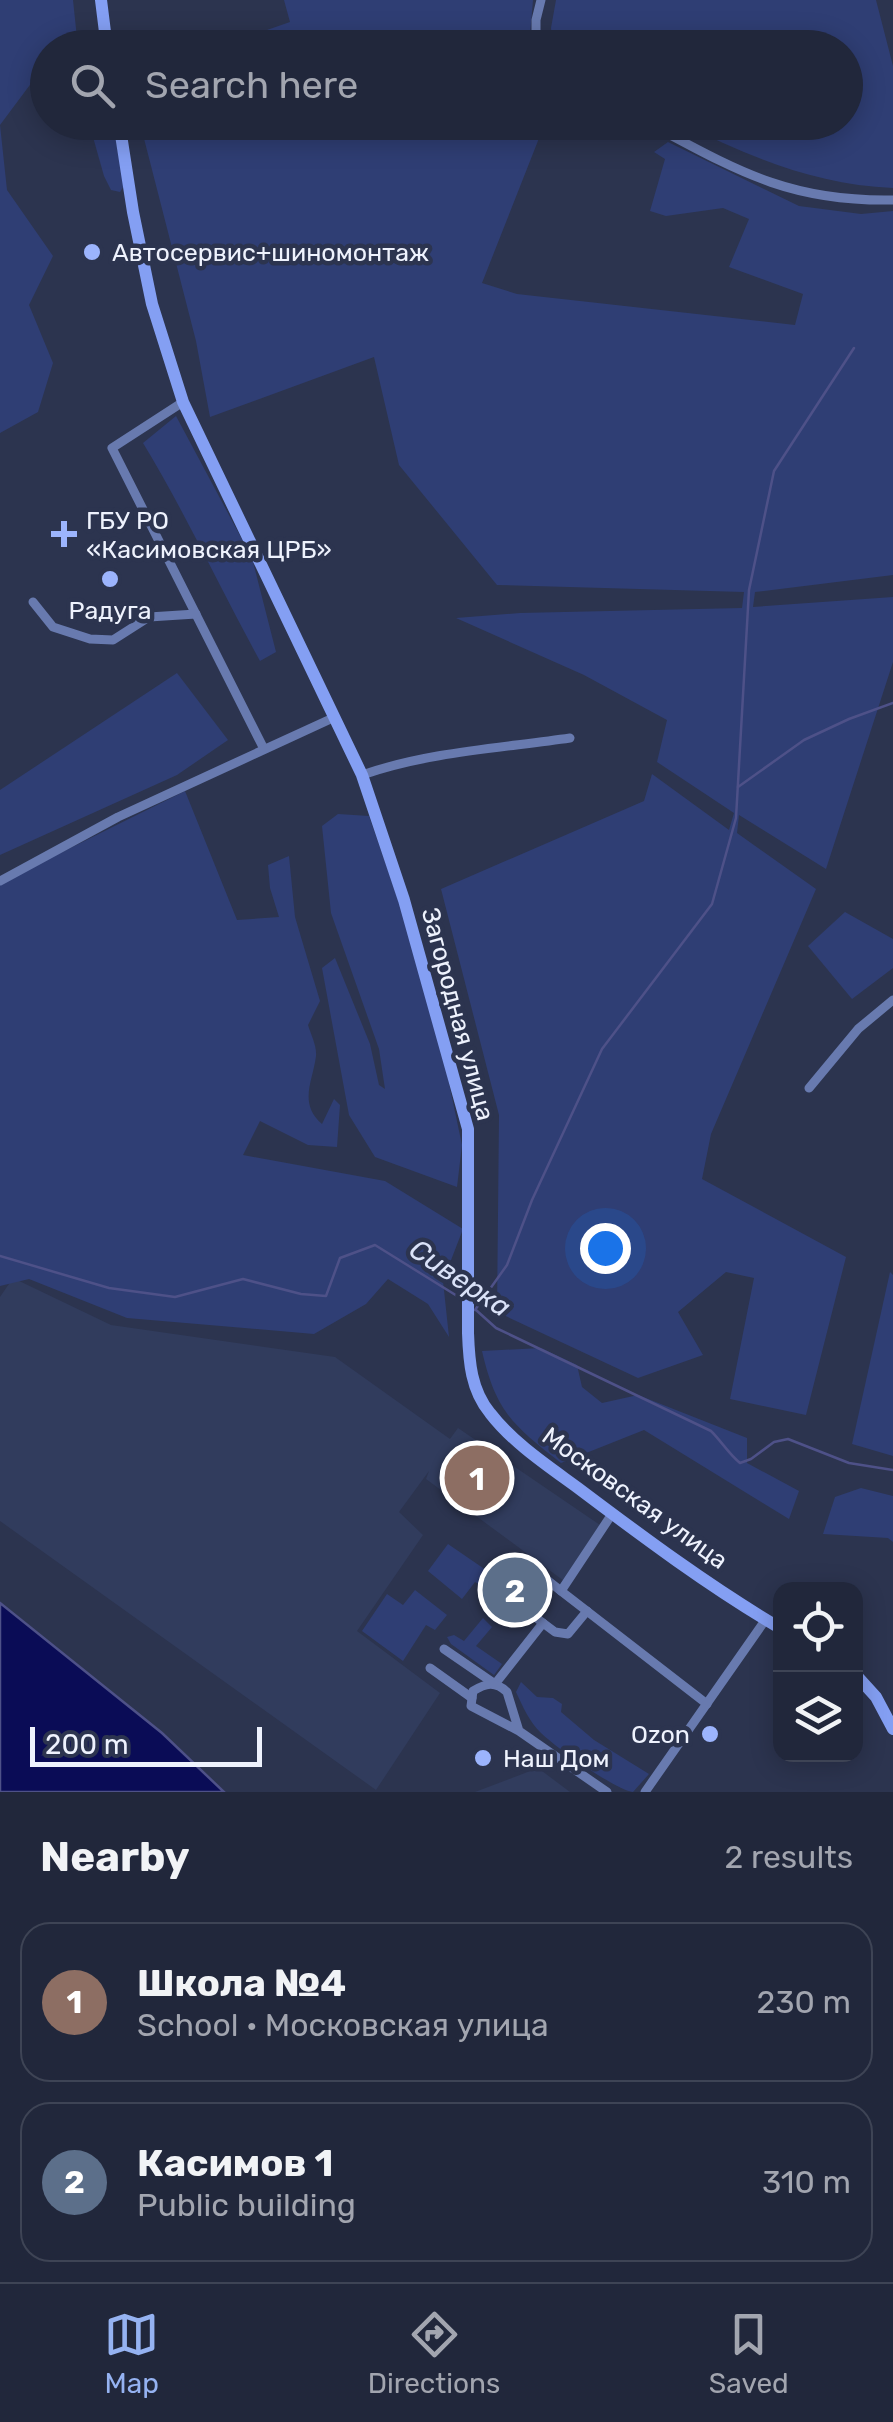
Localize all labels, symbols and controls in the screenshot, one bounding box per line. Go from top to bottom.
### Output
search box [30,30,863,140]
icon: search [65,58,120,113]
text: Search here [145,62,358,108]
place label: Автосервис+шиномонтаж [112,238,429,267]
marker: Автосервис+шиномонтаж [81,241,103,263]
place label: ГБУ РО «Касимовская ЦРБ» [86,506,332,564]
marker: ГБУ РО «Касимовская ЦРБ» [51,521,77,547]
marker: Радуга [99,568,121,590]
place label: Радуга [68,596,152,625]
street label: Загородная улица [416,904,500,1124]
your location [580,1223,631,1274]
water label: Сиверка [403,1232,517,1324]
street label: Московская улица [537,1421,733,1575]
pin: 1 [444,1440,510,1516]
pin: 2 [482,1552,548,1628]
map controls [773,1582,863,1762]
button: locate [773,1582,863,1672]
button: layers [773,1672,863,1762]
place label: Ozon [631,1720,690,1749]
scale bar [30,1722,262,1766]
marker: Ozon [699,1723,721,1745]
text: 200 m [45,1728,129,1761]
place label: Наш Дом [503,1744,610,1773]
marker: Наш Дом [472,1747,494,1769]
text: Nearby [40,1832,190,1882]
text: 2 results [724,1838,853,1876]
text: Школа №4 [137,1960,346,2006]
text: 1 [67,1983,82,2021]
text: 230 m [756,1983,851,2021]
text: School · Московская улица [137,2006,549,2044]
text: Касимов 1 [137,2140,333,2186]
text: 2 [64,2163,85,2201]
text: 310 m [762,2163,851,2201]
text: Public building [137,2186,356,2224]
tab: Map [104,2307,159,2400]
tab: Directions [368,2307,500,2400]
tab: Saved [709,2307,789,2400]

